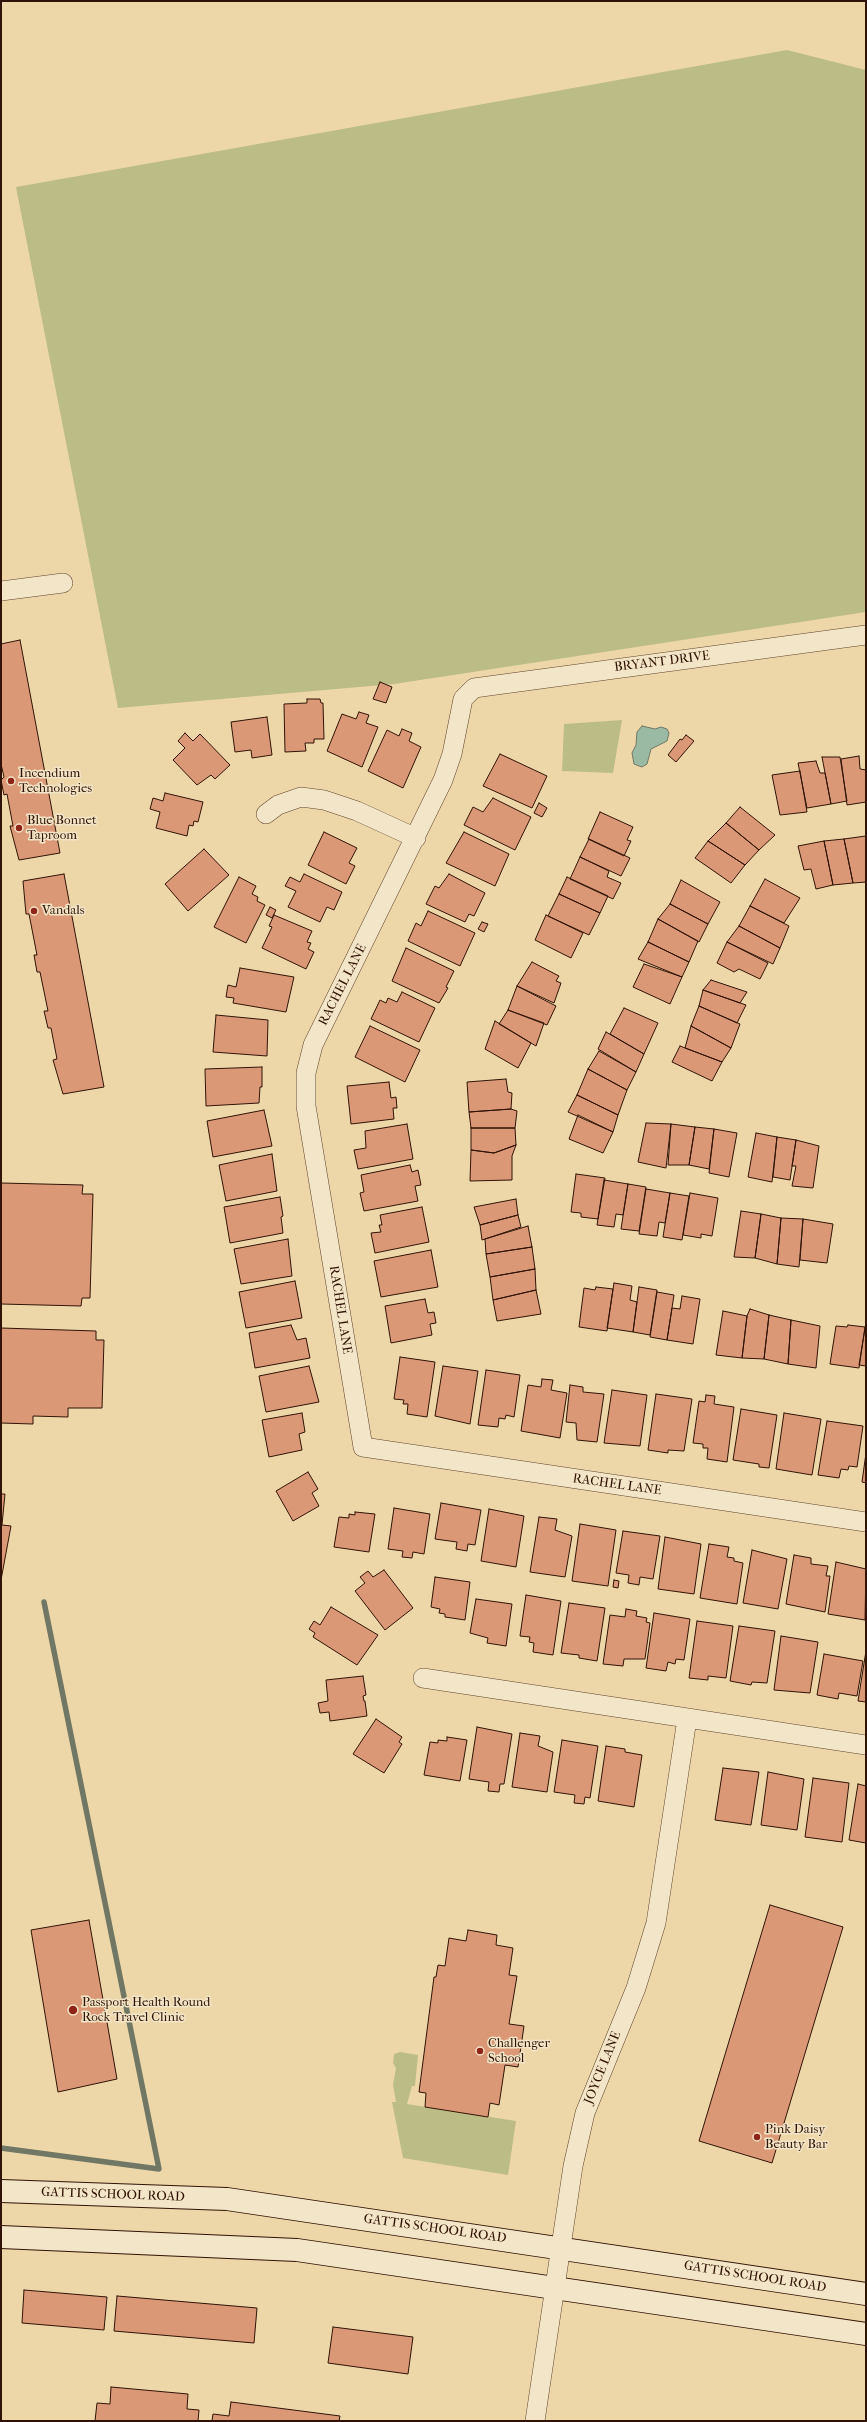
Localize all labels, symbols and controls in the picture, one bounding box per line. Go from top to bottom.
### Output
street label: BRYANT DRIVE [613,648,711,676]
place label: Incendium Technologies [19,766,92,797]
marker: Incendium Technologies [6,776,16,786]
place label: Blue Bonnet Taproom [27,813,97,844]
marker: Blue Bonnet Taproom [14,823,24,833]
place label: Vandals [42,903,85,919]
marker: Vandals [29,906,39,916]
street label: RACHEL LANE [316,942,370,1028]
street label: RACHEL LANE [325,1265,355,1355]
street label: RACHEL LANE [572,1471,662,1499]
place label: Passport Health Round Rock Travel Clinic [82,1995,210,2026]
marker: Passport Health Round Rock Travel Clinic [67,2004,79,2016]
street label: JOYCE LANE [581,2029,625,2107]
place label: Challenger School [488,2036,550,2067]
marker: Challenger School [475,2046,485,2056]
place label: Pink Daisy Beauty Bar [765,2122,828,2153]
marker: Pink Daisy Beauty Bar [752,2132,762,2142]
street label: GATTIS SCHOOL ROAD [41,2185,185,2205]
street label: GATTIS SCHOOL ROAD [363,2211,507,2247]
street label: GATTIS SCHOOL ROAD [683,2258,827,2296]

